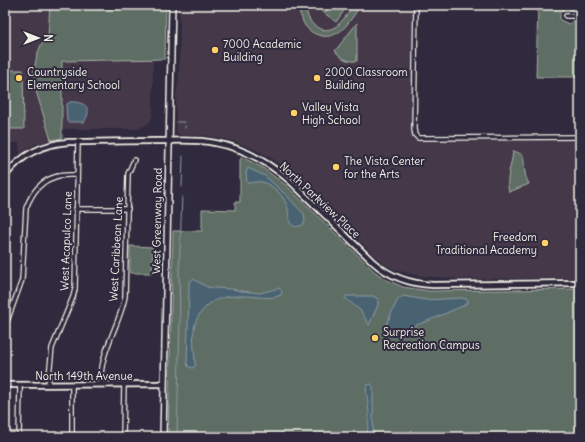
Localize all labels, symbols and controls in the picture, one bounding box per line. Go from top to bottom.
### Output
north arrow [18,18,58,58]
text: N [41,34,55,42]
place label: 7000 Academic Building [223,37,302,64]
marker: 7000 Academic Building [210,45,220,55]
place label: Countryside Elementary School [27,65,120,92]
place label: 2000 Classroom Building [325,65,408,92]
marker: Countryside Elementary School [14,73,24,83]
marker: 2000 Classroom Building [312,73,322,83]
place label: Valley Vista High School [302,100,360,127]
marker: Valley Vista High School [289,108,299,118]
place label: The Vista Center for the Arts [344,154,425,181]
street label: North Parkview Place [277,159,363,241]
marker: The Vista Center for the Arts [331,162,341,172]
street label: West Greenway Road [149,167,165,274]
street label: West Acapulco Lane [57,191,75,291]
street label: West Caribbean Lane [106,196,126,302]
place label: Freedom Traditional Academy [435,230,537,257]
marker: Freedom Traditional Academy [540,238,550,248]
place label: Surprise Recreation Campus [383,325,480,352]
marker: Surprise Recreation Campus [370,333,380,343]
street label: North 149th Avenue [35,369,133,383]

